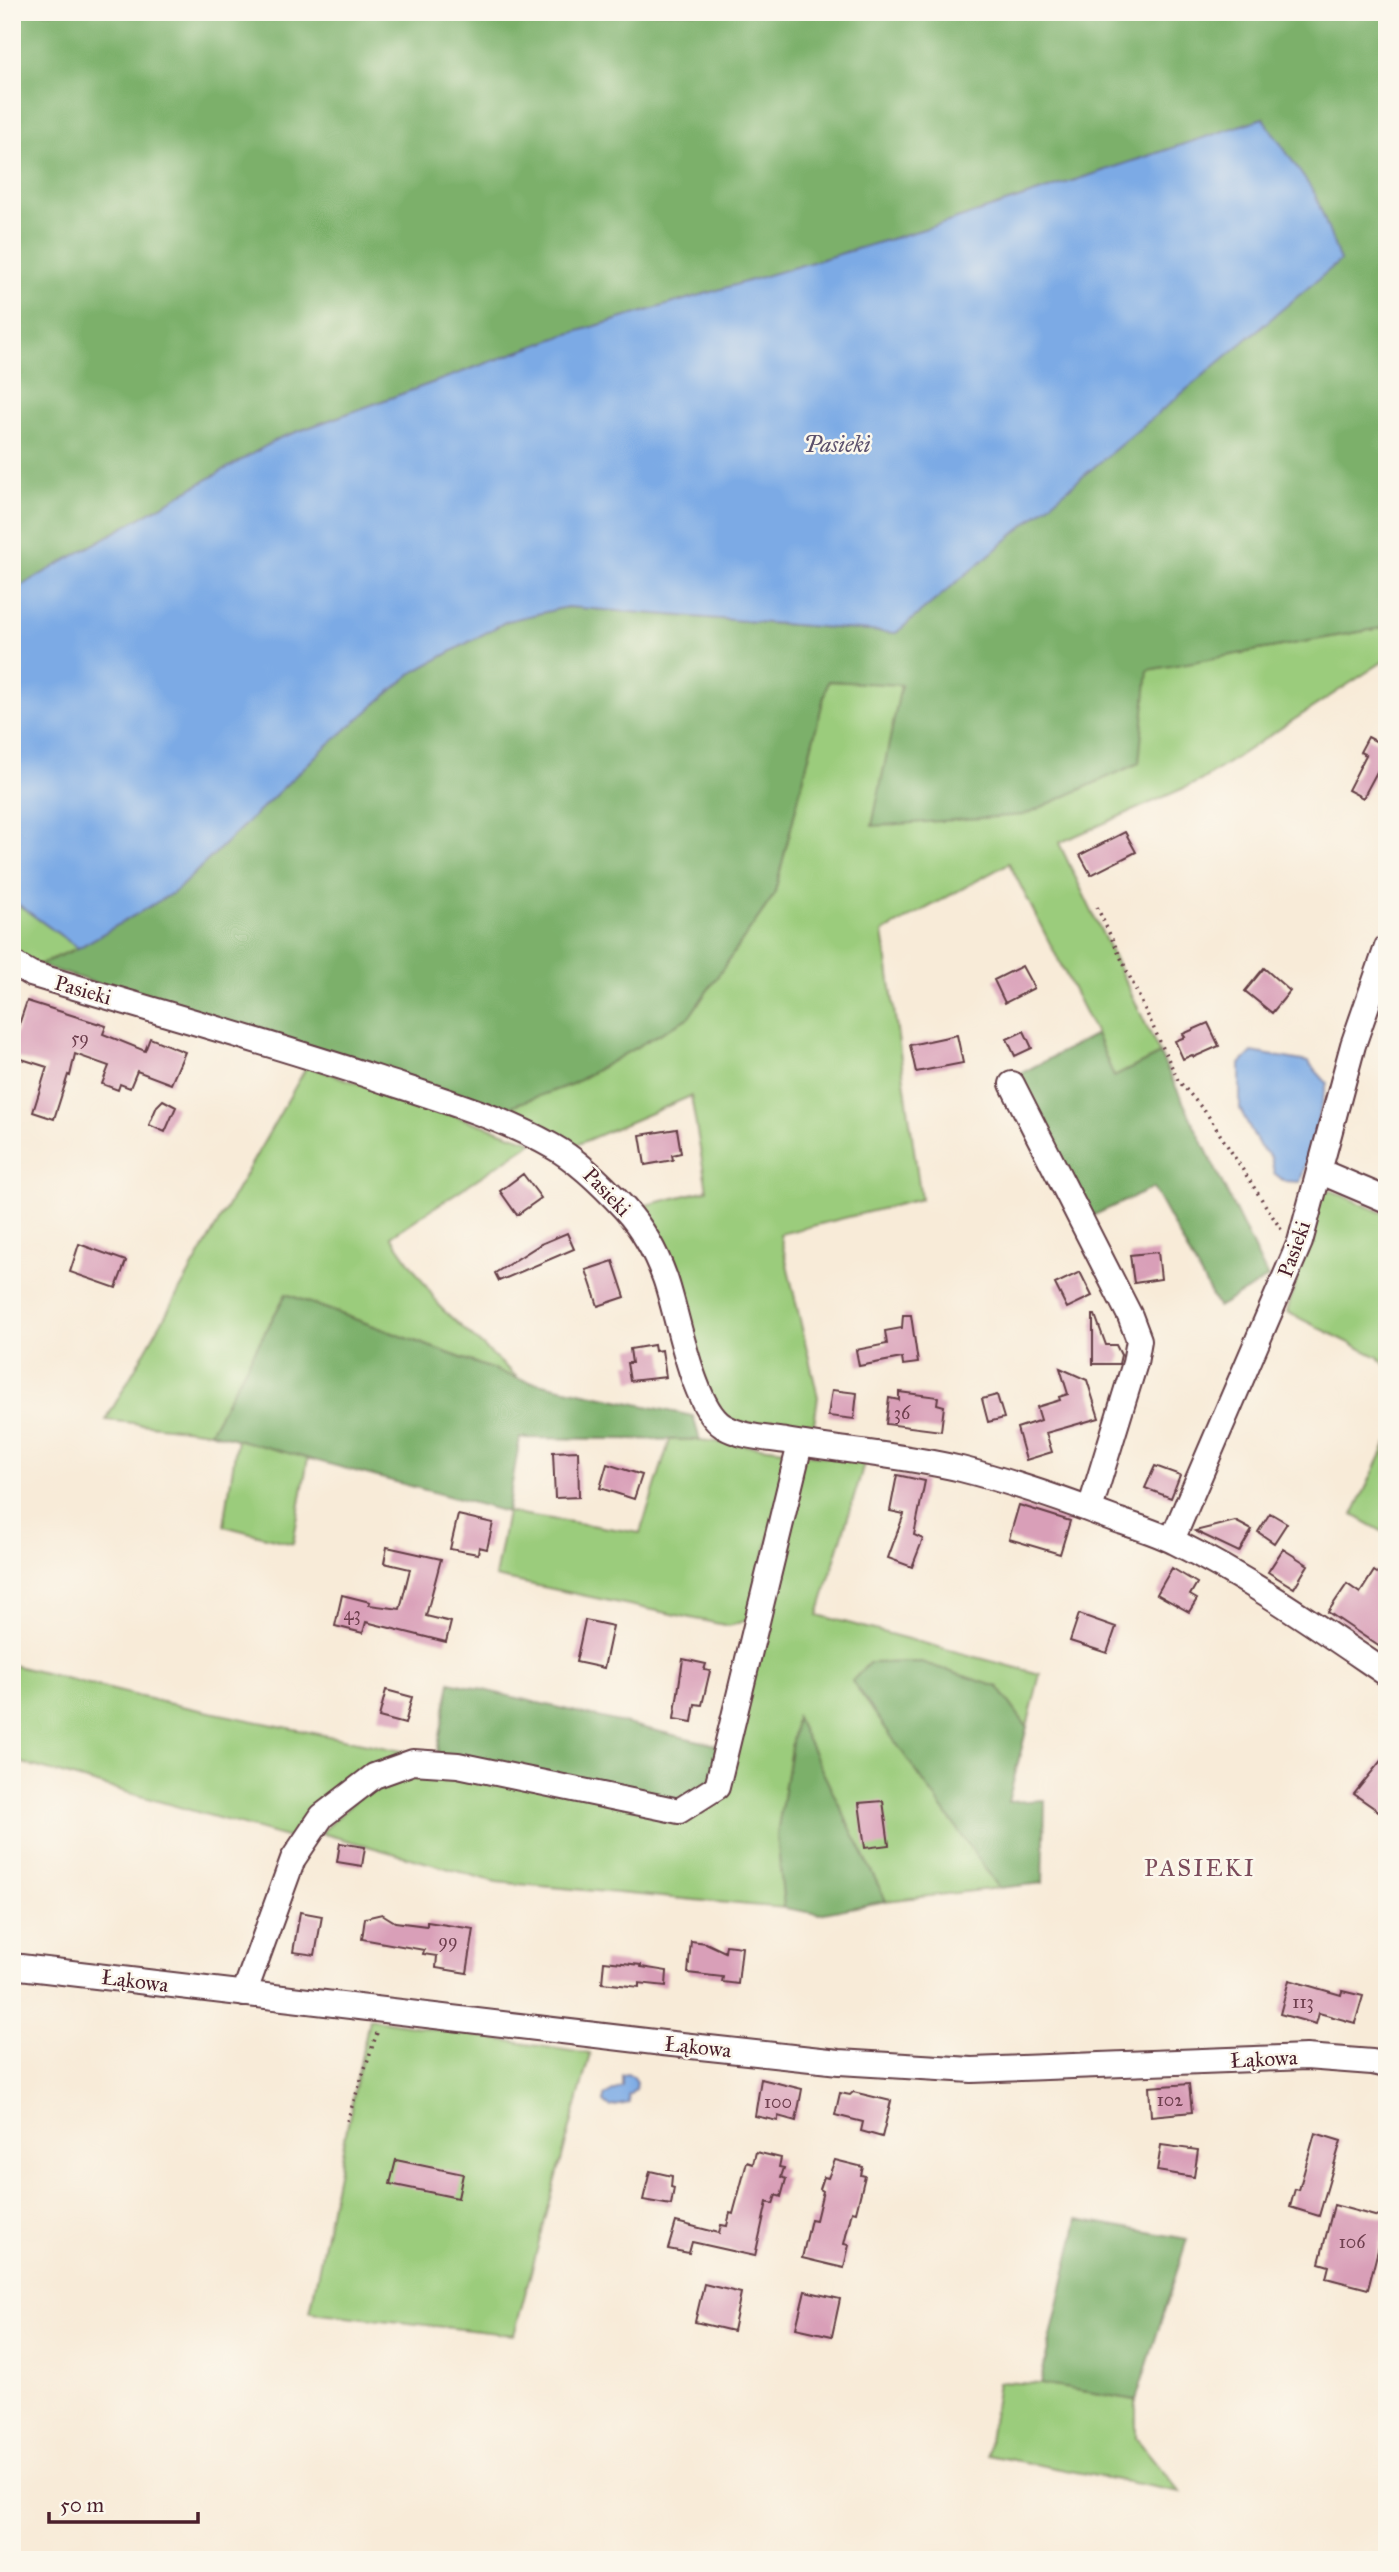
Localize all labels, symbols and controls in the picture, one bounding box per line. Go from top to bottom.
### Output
water label: Pasieki [804,430,871,458]
street label: Pasieki [52,970,115,1011]
house number: 59 [71,1027,89,1049]
street label: Pasieki [577,1162,637,1222]
street label: Pasieki [1272,1217,1316,1281]
house number: 36 [894,1402,911,1424]
house number: 43 [343,1603,361,1625]
district label: PASIEKI [1144,1853,1256,1883]
house number: 99 [438,1930,458,1952]
street label: Łąkowa [100,1964,170,1998]
house number: 113 [1292,1991,1314,2013]
street label: Łąkowa [663,2031,733,2063]
street label: Łąkowa [1230,2044,1298,2074]
house number: 102 [1157,2089,1183,2111]
house number: 100 [764,2091,792,2113]
house number: 106 [1339,2231,1366,2253]
scale bar [49,2481,198,2525]
text: 50 m [60,2492,105,2518]

